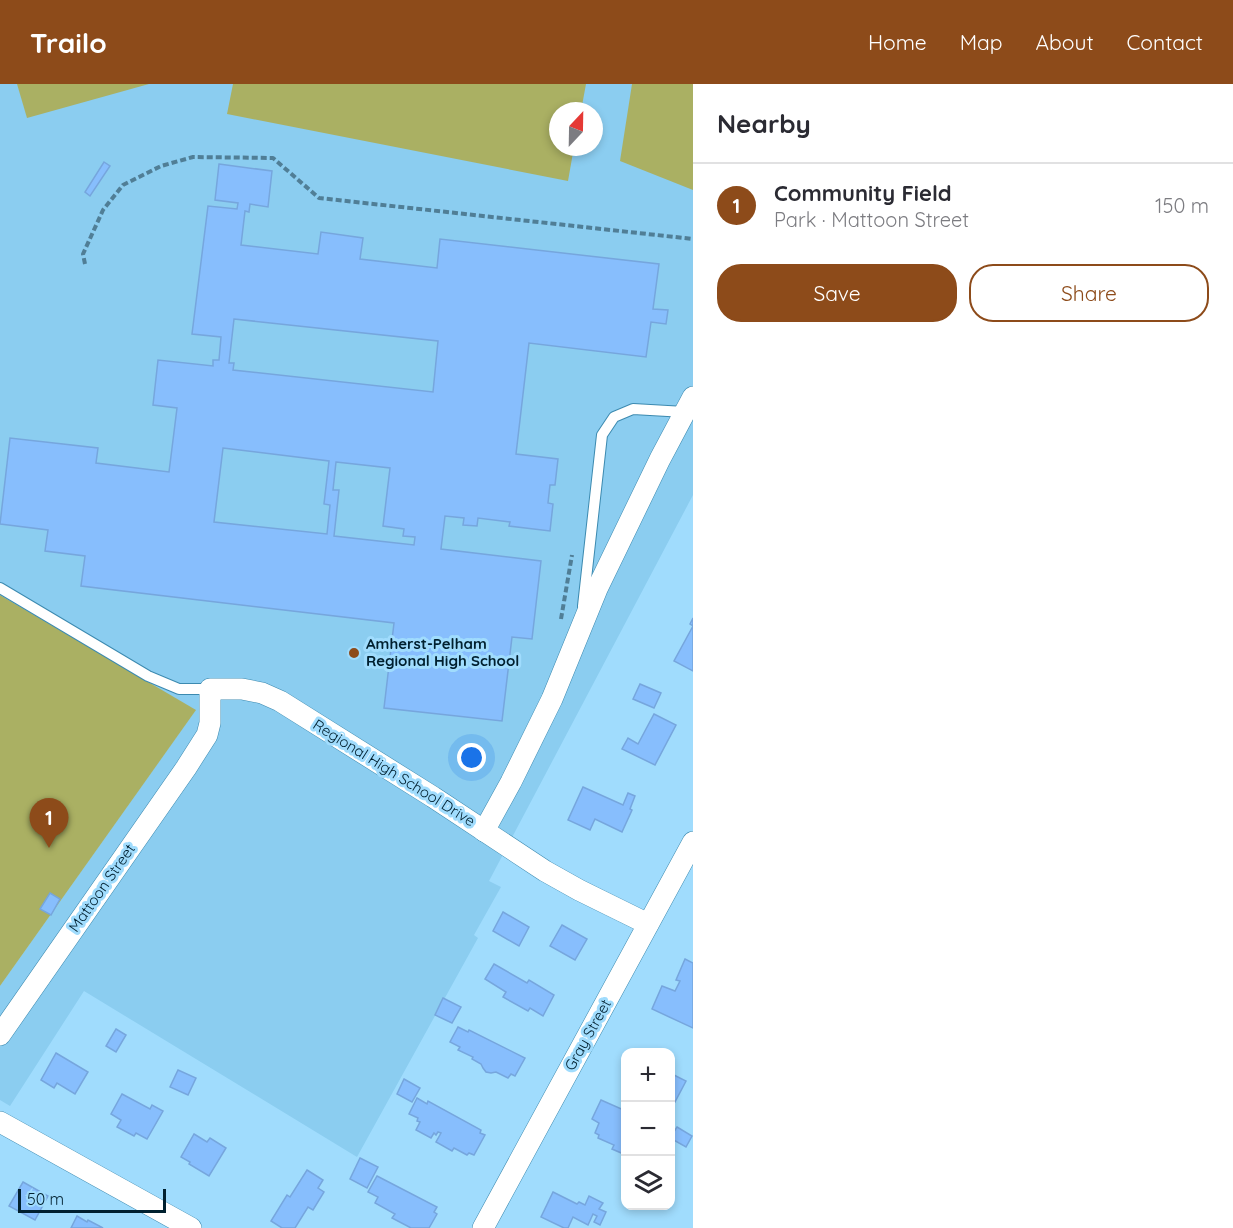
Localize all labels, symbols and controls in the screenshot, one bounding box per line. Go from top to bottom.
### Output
text: Trailo [30,25,107,60]
text: Home [868,29,927,55]
text: Map [960,29,1003,55]
text: About [1036,29,1094,55]
text: Contact [1127,29,1203,55]
north arrow [549,102,603,156]
text: Nearby [717,107,811,140]
text: Community Field [774,179,951,207]
text: 1 [733,193,740,218]
text: 150 m [1155,193,1209,218]
text: Park · Mattoon Street [774,207,969,232]
button: Save [717,264,957,322]
button: Share [969,264,1209,322]
place label: Amherst-Pelham Regional High School [366,634,519,670]
marker: Amherst-Pelham Regional High School [347,646,361,660]
street label: Regional High School Drive [310,715,479,830]
your location [457,743,486,772]
pin: 1 [29,798,68,848]
street label: Mattoon Street [64,840,139,936]
street label: Gray Street [560,996,615,1074]
map controls [621,1048,675,1210]
button: + [621,1048,675,1102]
button: − [621,1102,675,1156]
button: layers [621,1156,675,1210]
scale bar [18,1186,166,1214]
text: 50 m [27,1189,64,1209]

